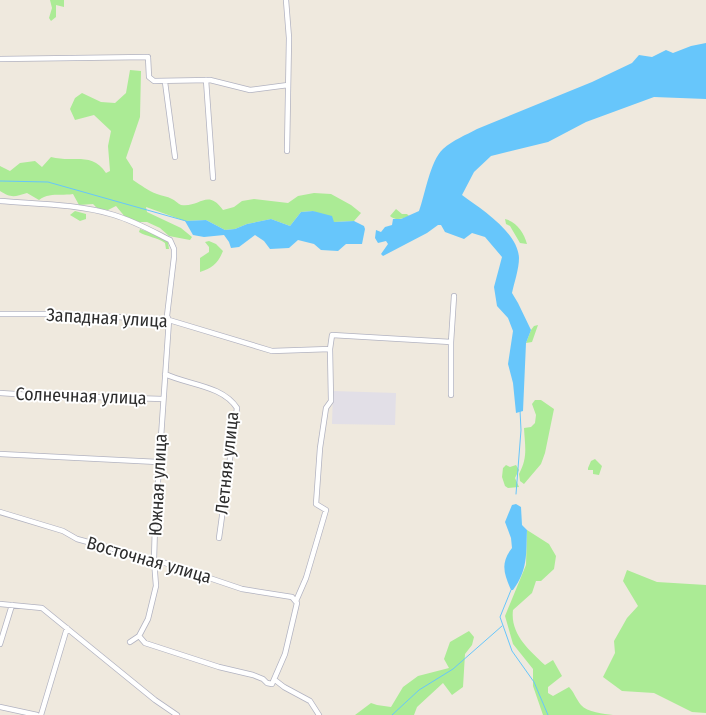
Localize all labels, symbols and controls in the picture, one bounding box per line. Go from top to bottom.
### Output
street label: Западная улица [46,304,168,332]
street label: Солнечная улица [15,383,147,409]
street label: Летняя улица [211,410,243,515]
street label: Южная улица [144,433,172,537]
street label: Восточная улица [84,532,214,588]

